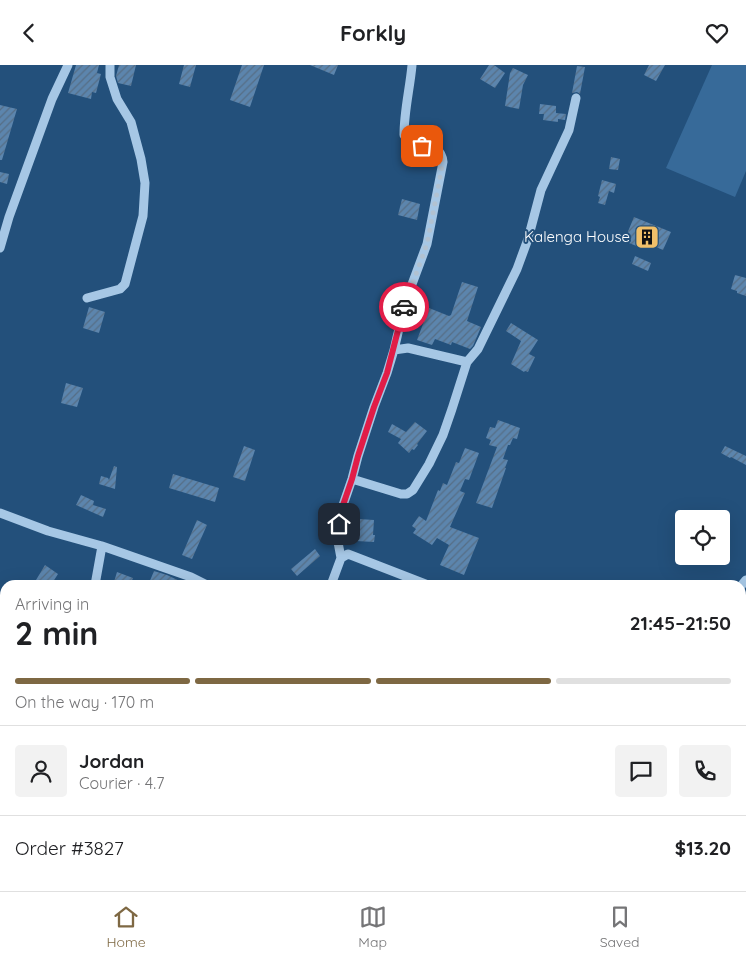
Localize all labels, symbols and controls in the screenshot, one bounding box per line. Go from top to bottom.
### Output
icon: back [15,19,43,47]
text: Forkly [340,19,406,47]
icon: heart [703,19,731,47]
pin [401,125,443,167]
icon: bag [408,132,436,160]
building icon: Kalenga House [634,224,660,250]
place label: Kalenga House [524,227,630,246]
courier [379,282,429,332]
icon: car [390,293,418,321]
pin [318,503,360,545]
icon: home [325,510,353,538]
map controls [675,510,730,565]
button: locate [675,510,730,565]
text: Arriving in [15,594,89,614]
text: 21:45–21:50 [630,611,731,635]
text: 2 min [15,613,98,653]
text: On the way · 170 m [15,692,154,712]
button: person [15,745,67,797]
button: chat [615,745,667,797]
button: phone [679,745,731,797]
text: Jordan [79,749,144,773]
text: Courier · 4.7 [79,773,164,793]
text: Order #3827 [15,836,124,860]
text: $13.20 [675,836,731,860]
tab: Home [106,903,146,951]
tab: Map [358,903,387,951]
tab: Saved [600,903,640,951]

